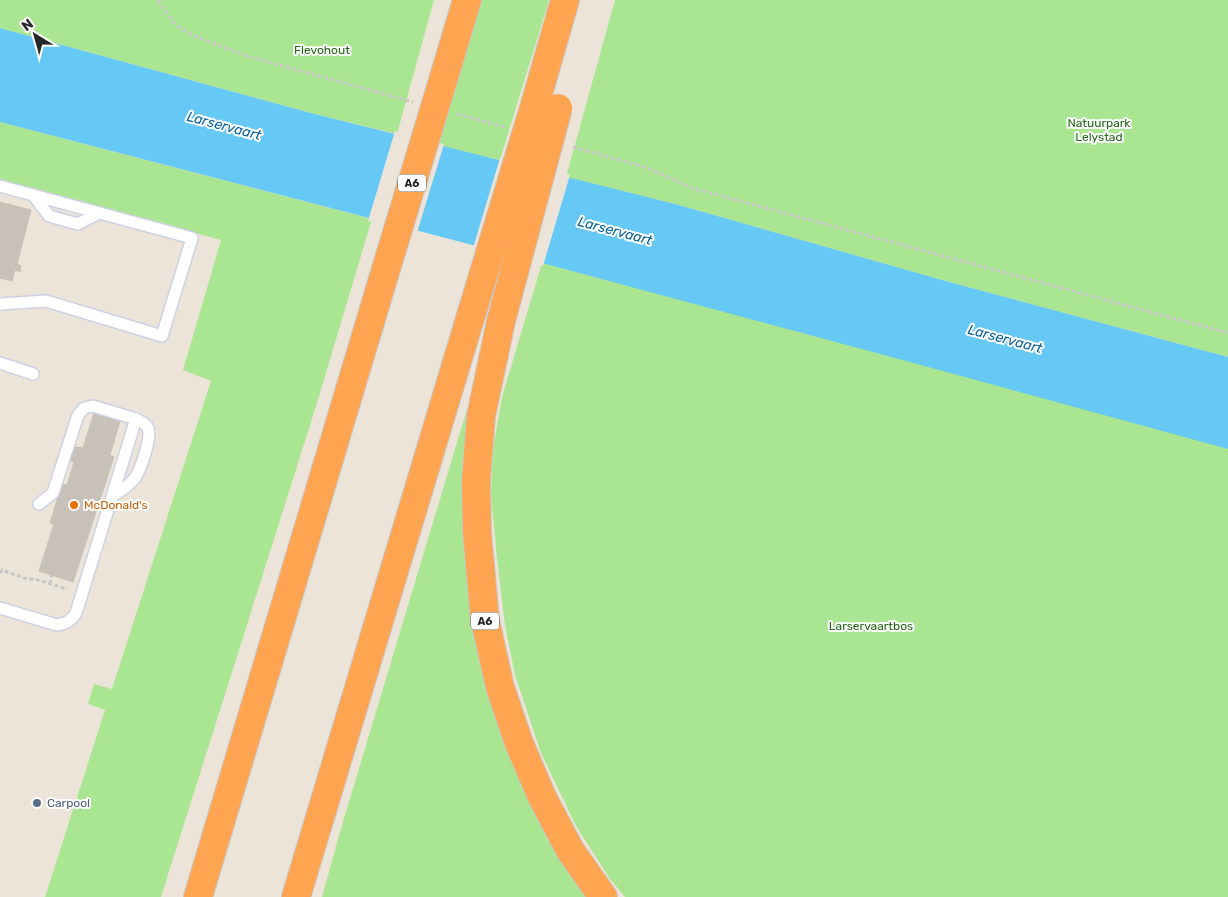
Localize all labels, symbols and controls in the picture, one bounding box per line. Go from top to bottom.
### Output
north arrow [10,10,60,60]
text: N [18,15,37,35]
park label: Flevohout [294,43,350,57]
water label: Larservaart [185,108,264,144]
park label: Natuurpark Lelystad [1067,116,1131,144]
road number: A6 [398,174,426,192]
water label: Larservaart [576,213,655,249]
water label: Larservaart [966,321,1045,357]
place label: McDonald's [84,498,148,512]
marker: McDonald's [68,499,80,511]
road number: A6 [471,612,499,630]
park label: Larservaartbos [829,619,913,633]
place label: Carpool [47,796,90,810]
marker: Carpool [31,797,43,809]

